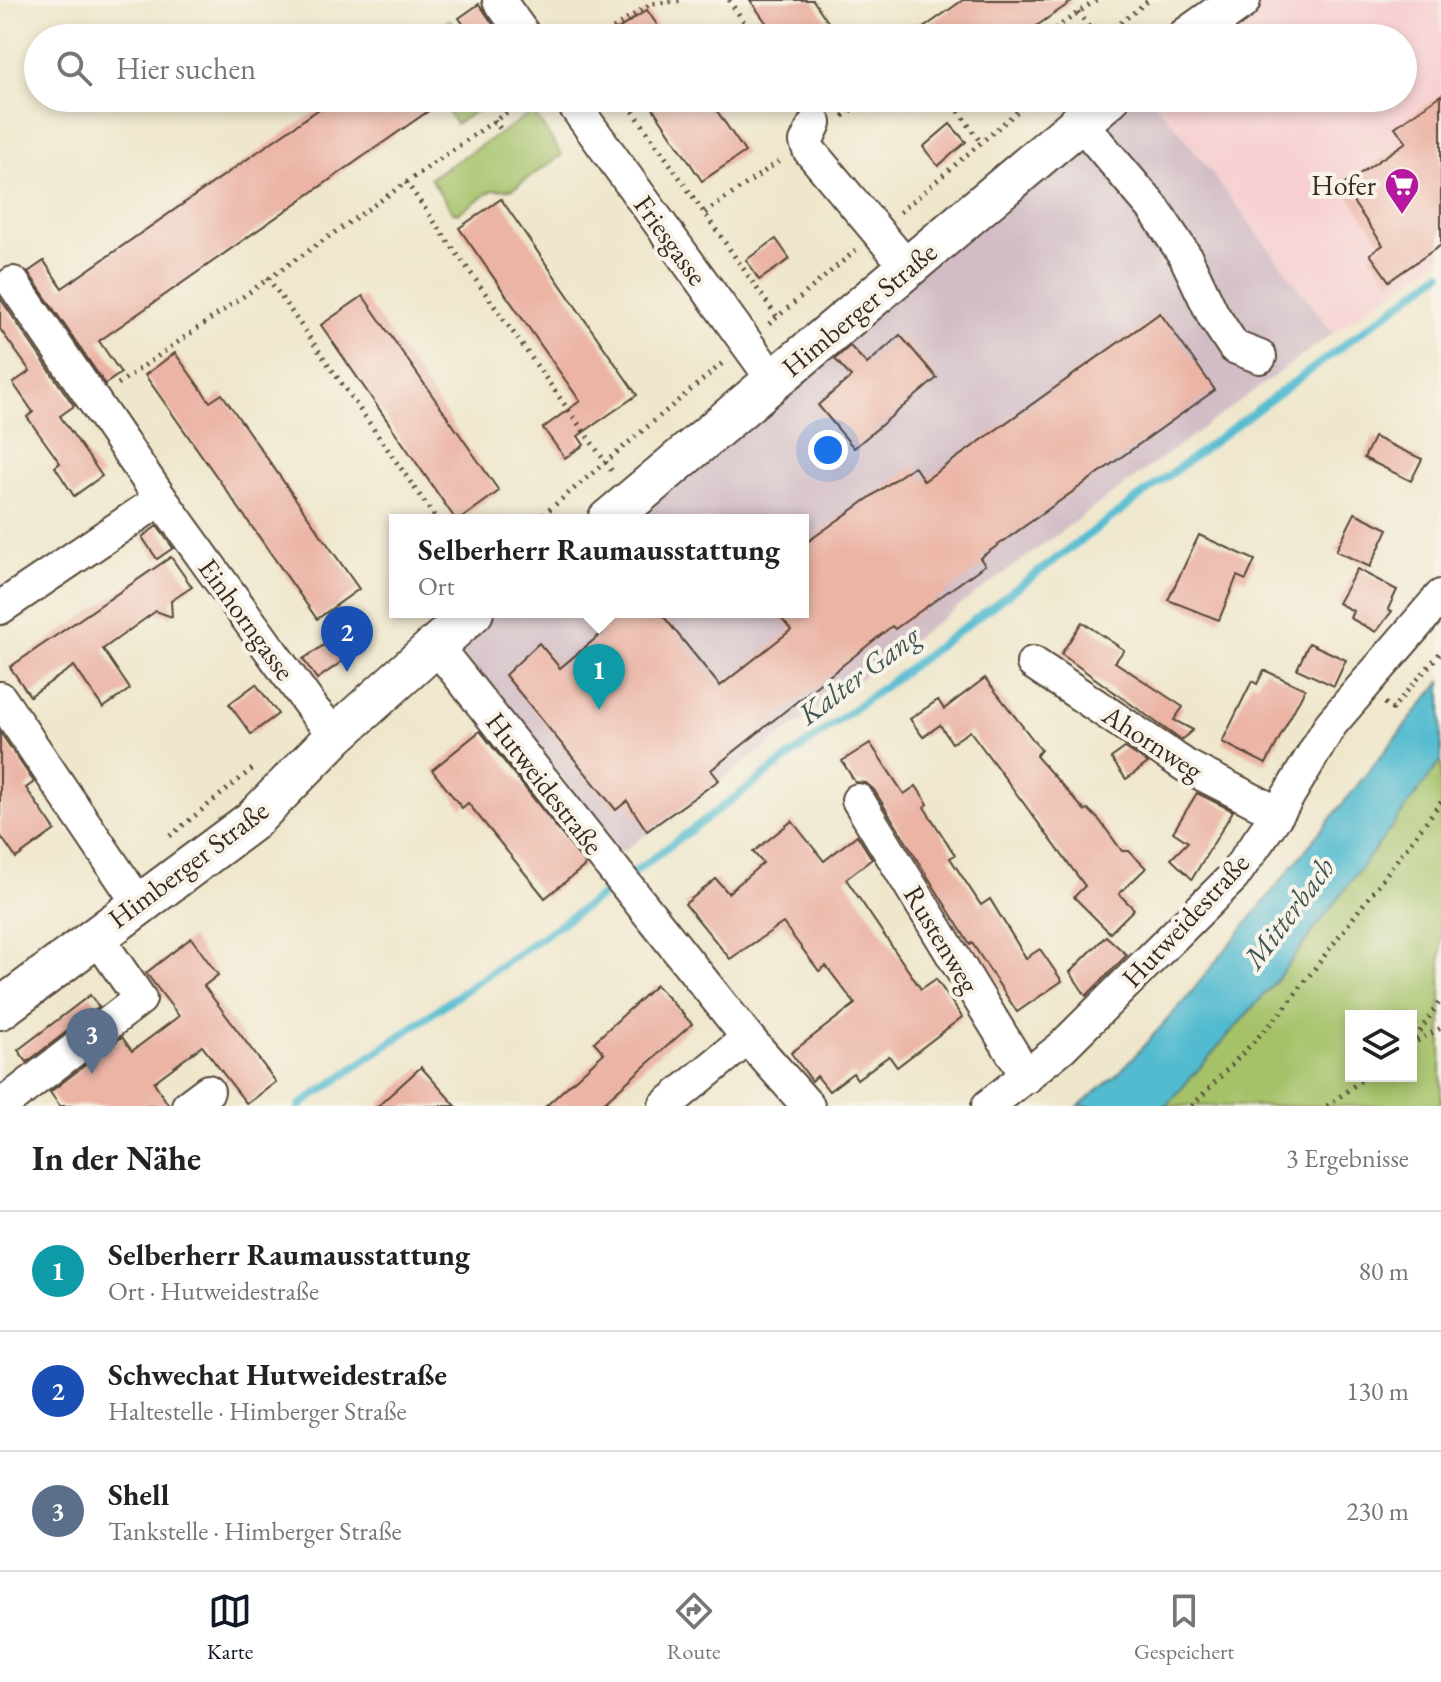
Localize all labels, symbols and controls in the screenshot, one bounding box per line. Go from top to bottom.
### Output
search box [24,24,1417,112]
icon: search [52,46,96,90]
text: Hier suchen [116,49,256,88]
supermarket icon: Hofer [1383,166,1421,216]
place label: Hofer [1311,167,1377,203]
street label: Friesgasse [626,188,716,292]
street label: Himberger Straße [774,234,944,384]
your location [808,430,848,470]
popup [389,514,809,618]
text: Selberherr Raumausstattung [418,530,780,569]
street label: Einhorngasse [191,551,303,687]
text: Ort [418,569,455,603]
pin: 2 [321,606,373,672]
water label: Kalter Gang [789,615,929,734]
pin: 1 [573,644,625,710]
street label: Ahornweg [1095,696,1211,788]
street label: Hutweidestraße [478,705,612,862]
street label: Himberger Straße [101,792,275,936]
street label: Hutweidestraße [1114,845,1257,995]
water label: Mitterbach [1233,849,1343,978]
street label: Rustenweg [896,879,989,1000]
pin: 3 [66,1008,118,1074]
map controls [1345,1010,1417,1082]
button: layers [1345,1010,1417,1082]
text: In der Nähe [32,1136,201,1180]
text: 3 Ergebnisse [1286,1141,1409,1175]
text: Selberherr Raumausstattung [108,1235,470,1274]
text: 1 [51,1254,65,1288]
text: 80 m [1359,1254,1409,1288]
text: Ort · Hutweidestraße [108,1274,319,1308]
text: Schwechat Hutweidestraße [108,1355,447,1394]
text: 2 [51,1374,65,1408]
text: 130 m [1346,1374,1409,1408]
text: Haltestelle · Himberger Straße [108,1394,407,1428]
text: Shell [108,1475,169,1514]
text: 3 [51,1494,65,1528]
text: 230 m [1346,1494,1409,1528]
text: Tankstelle · Himberger Straße [108,1514,402,1548]
tab: Karte [207,1589,253,1666]
tab: Route [667,1589,721,1666]
tab: Gespeichert [1134,1589,1234,1666]

